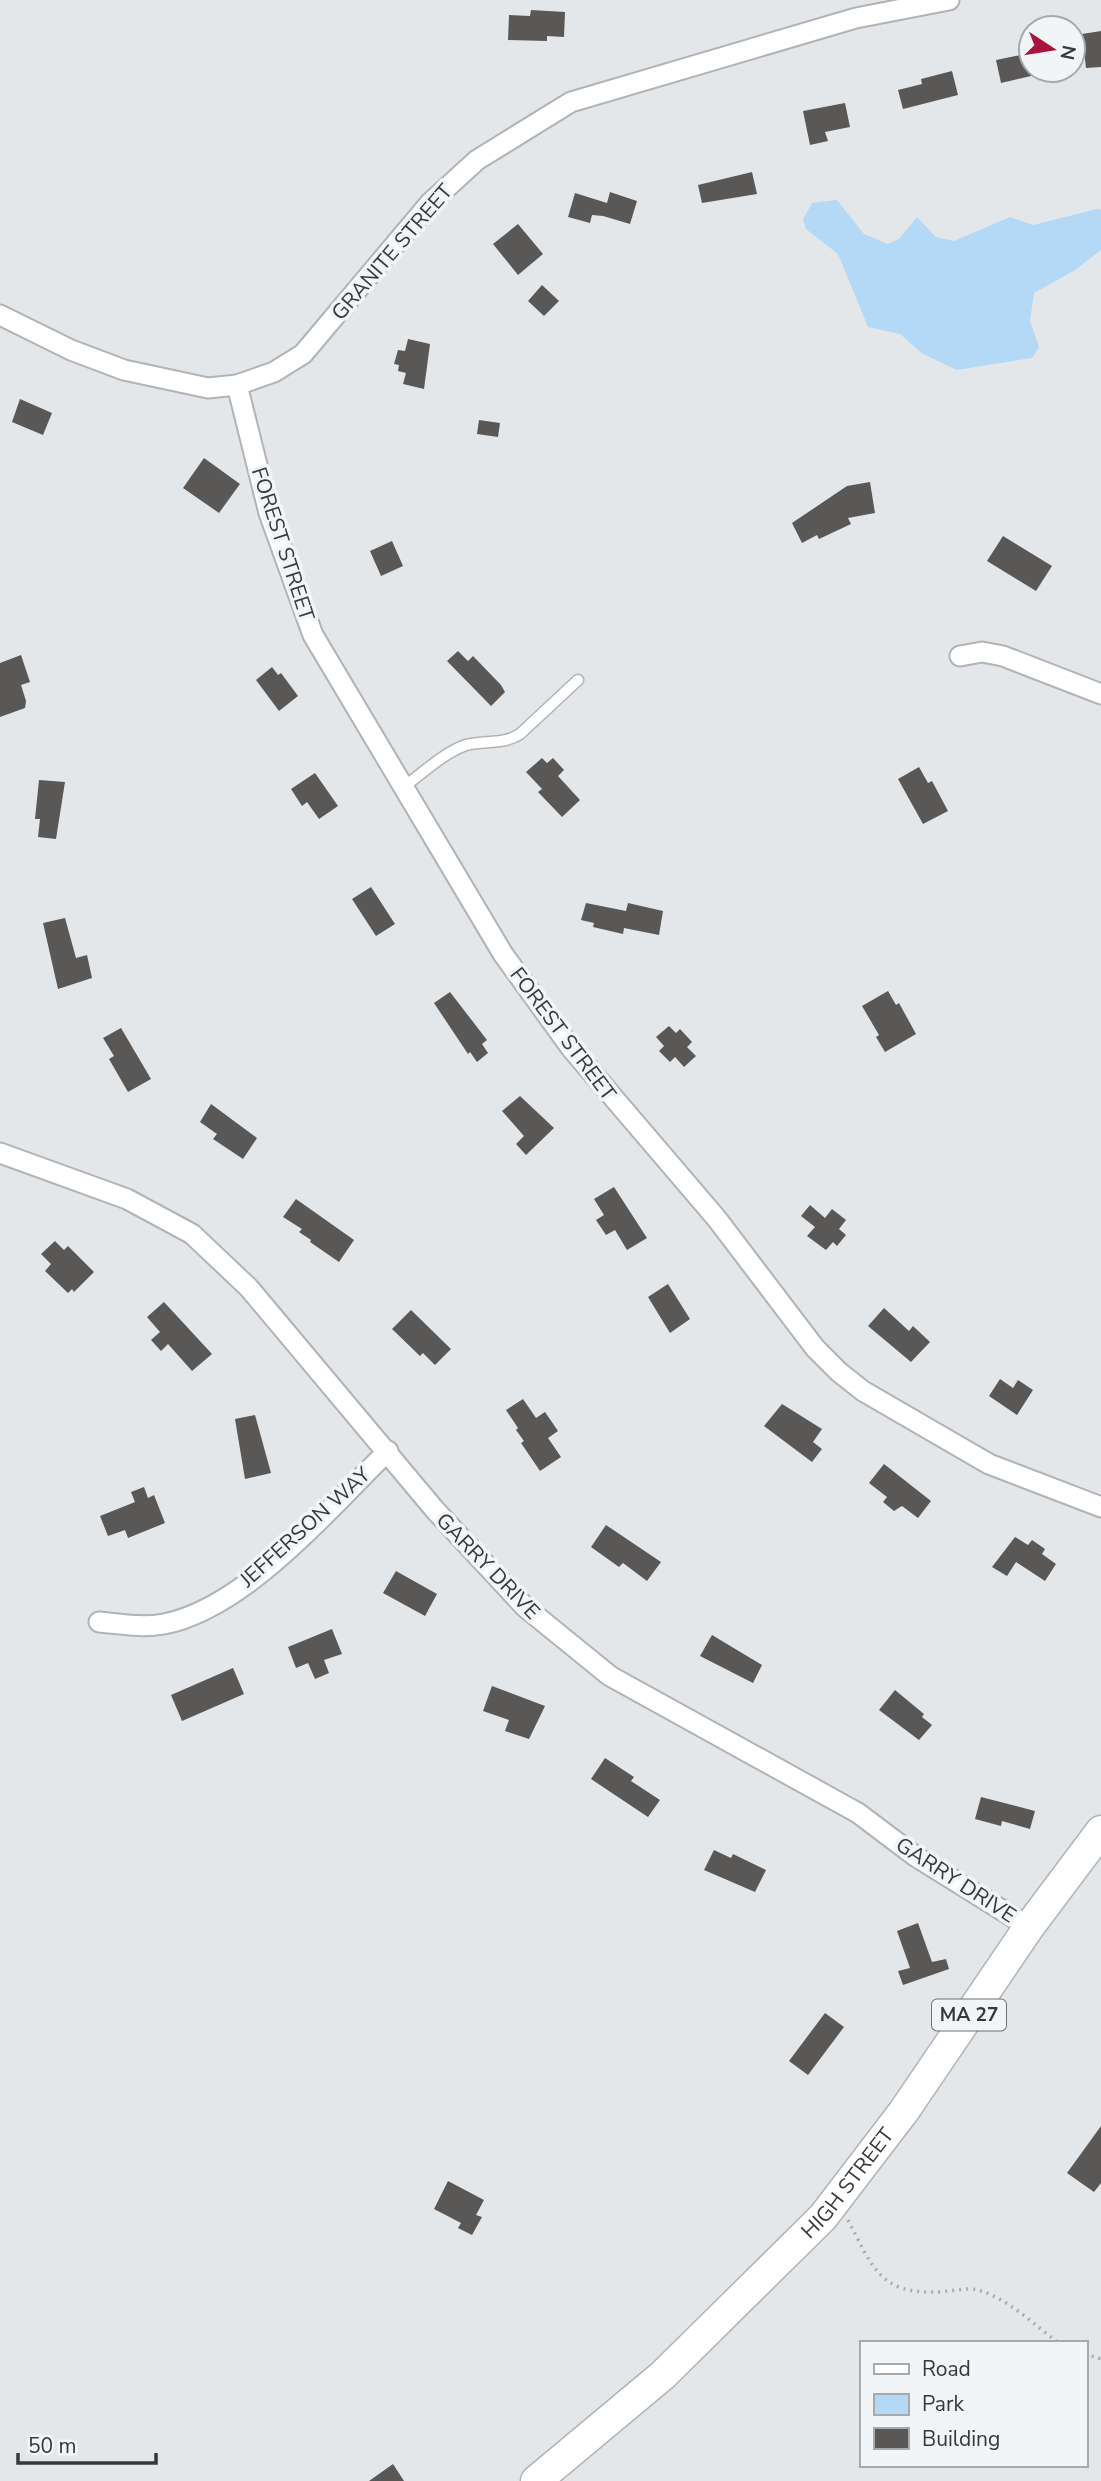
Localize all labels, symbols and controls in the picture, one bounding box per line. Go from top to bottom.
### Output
north arrow [1017,14,1087,84]
text: N [1053,43,1082,62]
street label: GRANITE STREET [325,178,459,326]
street label: FOREST STREET [245,464,321,625]
street label: FOREST STREET [504,962,623,1107]
street label: JEFFERSON WAY [233,1460,377,1594]
street label: GARRY DRIVE [430,1507,546,1625]
street label: GARRY DRIVE [890,1831,1022,1929]
road number: MA 27 [932,1999,1006,2030]
street label: HIGH STREET [795,2122,900,2245]
legend [860,2341,1087,2467]
text: Road [922,2355,971,2383]
text: Park [922,2390,964,2418]
scale bar [18,2422,156,2466]
text: Building [922,2425,1000,2453]
text: 50 m [28,2432,77,2460]

